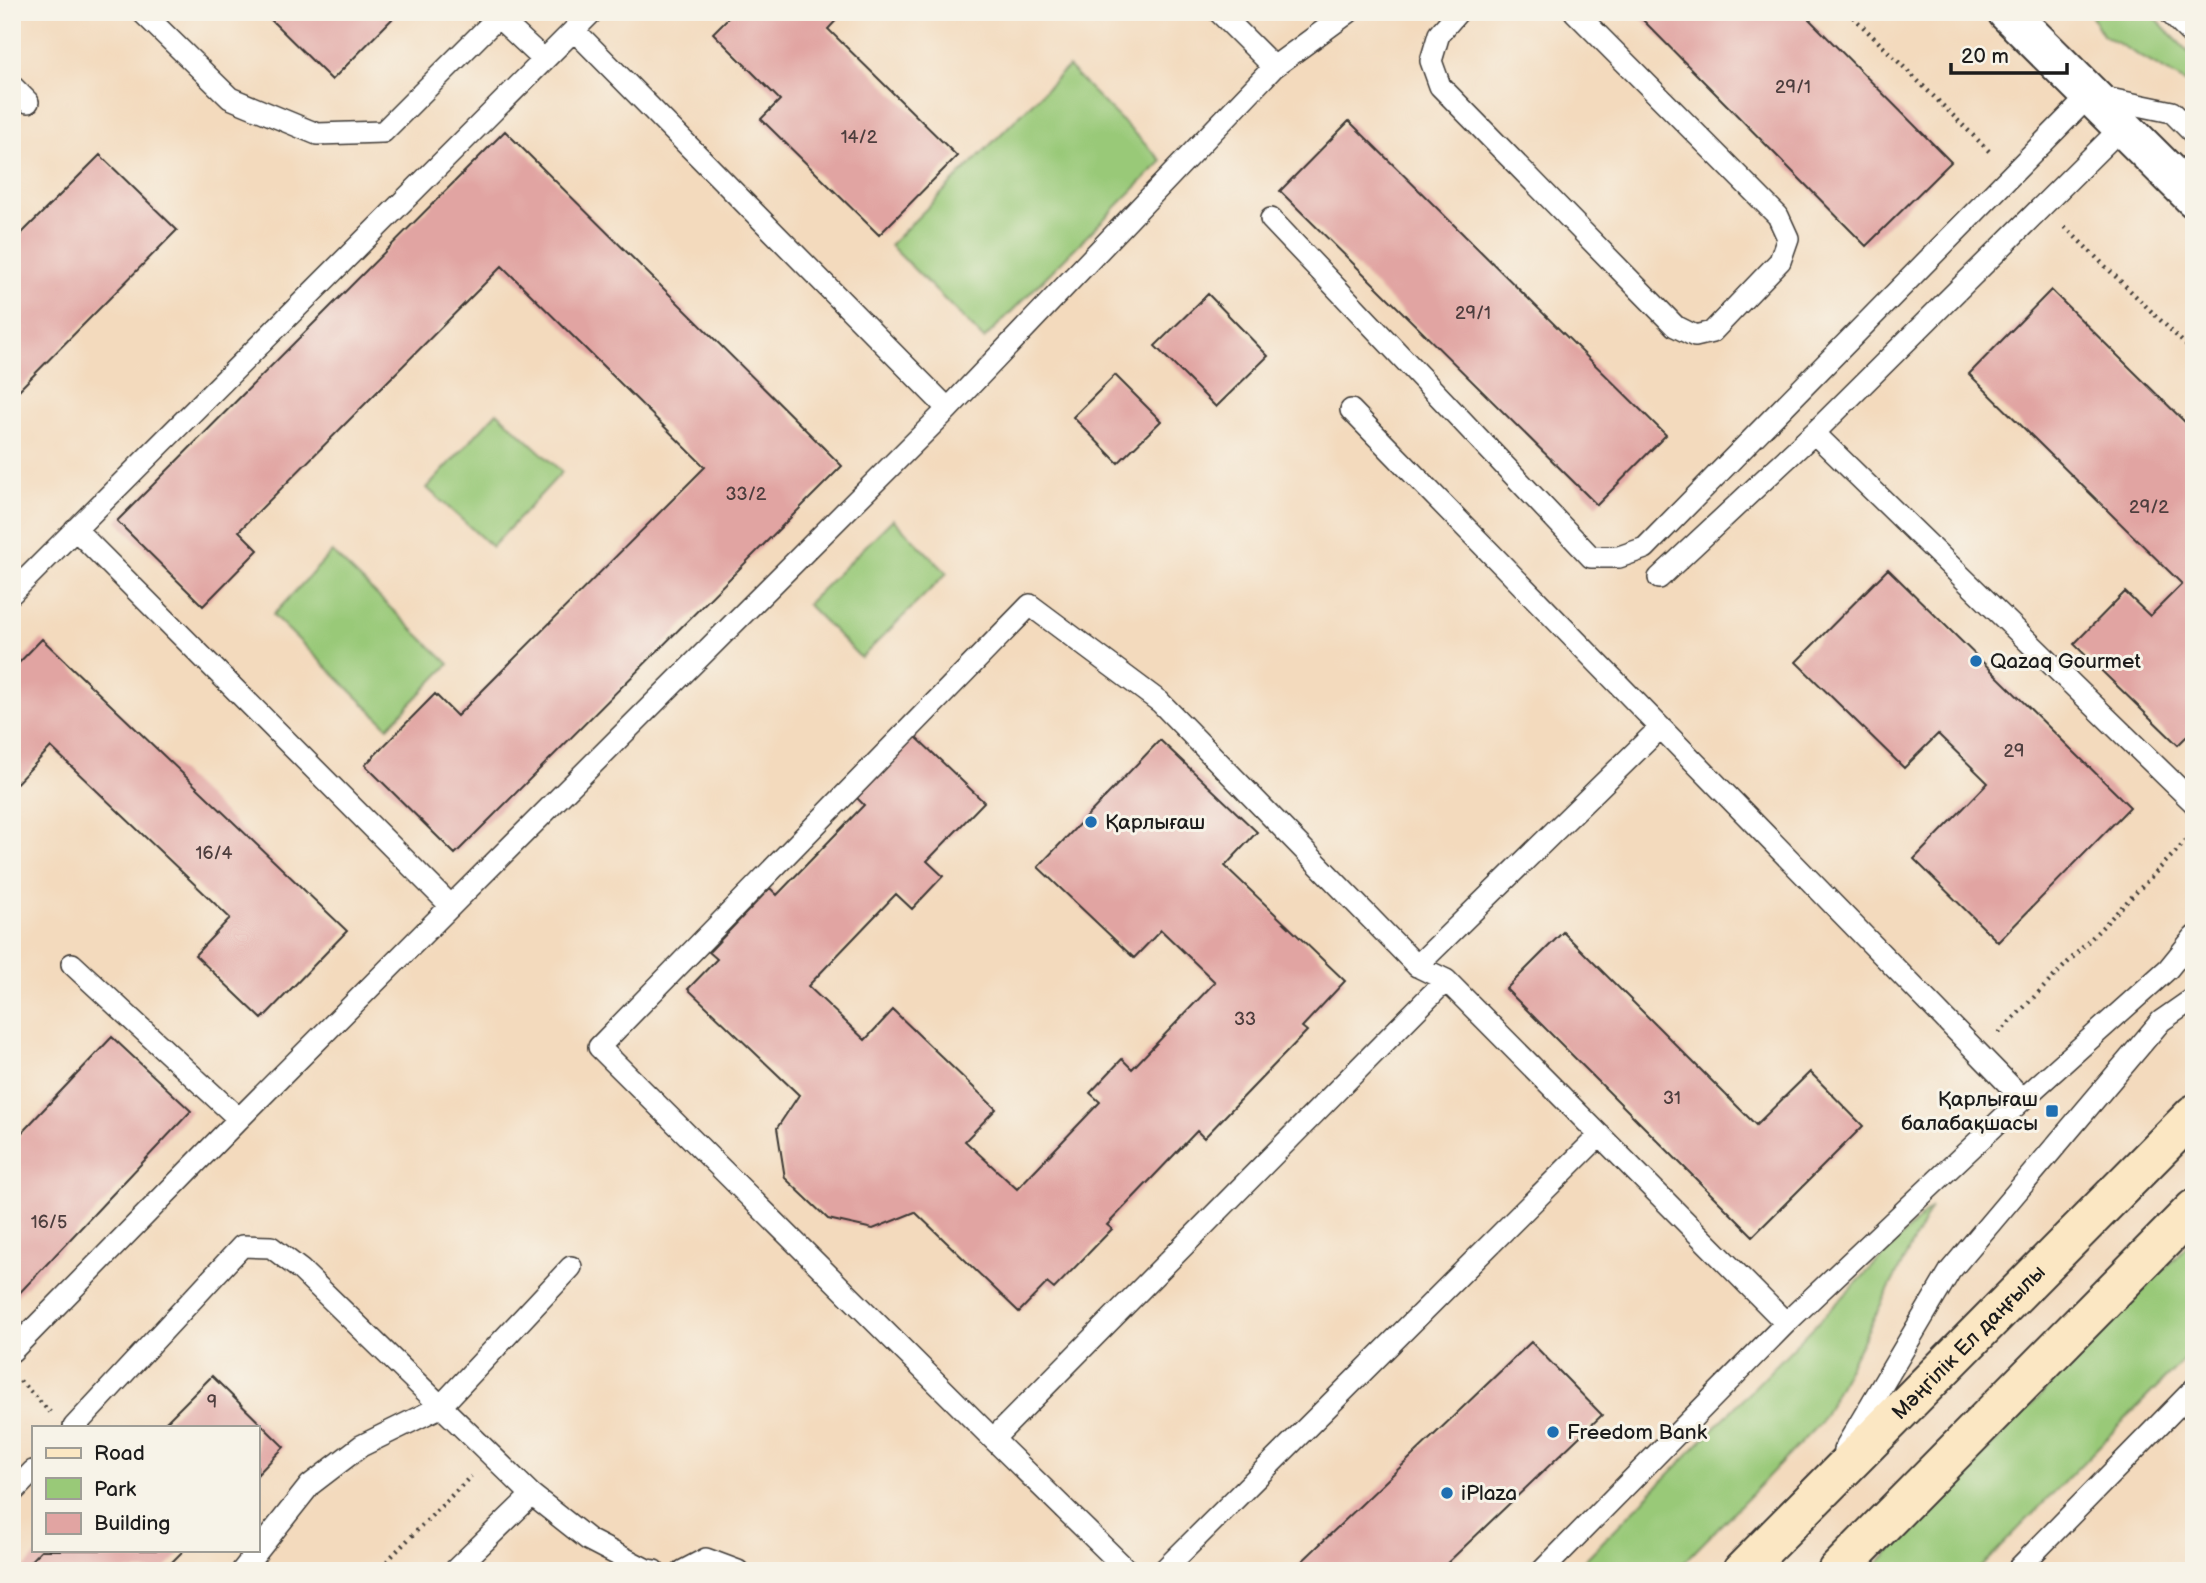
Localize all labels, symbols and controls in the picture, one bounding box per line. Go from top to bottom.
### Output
scale bar [1951,32,2066,76]
text: 20 m [1961,44,2009,69]
house number: 29/1 [1775,77,1811,98]
house number: 14/2 [841,127,878,148]
house number: 29/1 [1455,303,1491,324]
house number: 33/2 [726,484,767,505]
house number: 29/2 [2129,497,2169,518]
place label: Qazaq Gourmet [1990,649,2141,674]
marker: Qazaq Gourmet [1968,653,1984,669]
house number: 29 [2003,741,2025,762]
place label: Қарлығаш [1105,810,1205,835]
marker: Қарлығаш [1083,814,1099,830]
house number: 16/4 [195,843,233,864]
house number: 33 [1234,1009,1256,1030]
place label: Қарлығаш балабақшасы [1901,1087,2038,1136]
house number: 31 [1663,1088,1681,1109]
marker: Қарлығаш балабақшасы [2044,1103,2060,1119]
house number: 16/5 [31,1212,67,1233]
street label: Мәңгілік Ел даңғылы [1887,1260,2051,1425]
house number: 9 [207,1392,217,1413]
place label: Freedom Bank [1567,1420,1708,1445]
marker: Freedom Bank [1545,1424,1561,1440]
legend [32,1426,259,1552]
text: Road [94,1441,145,1466]
text: Park [94,1477,137,1502]
place label: iPlaza [1461,1481,1517,1506]
marker: iPlaza [1439,1485,1455,1501]
text: Building [94,1511,170,1536]

